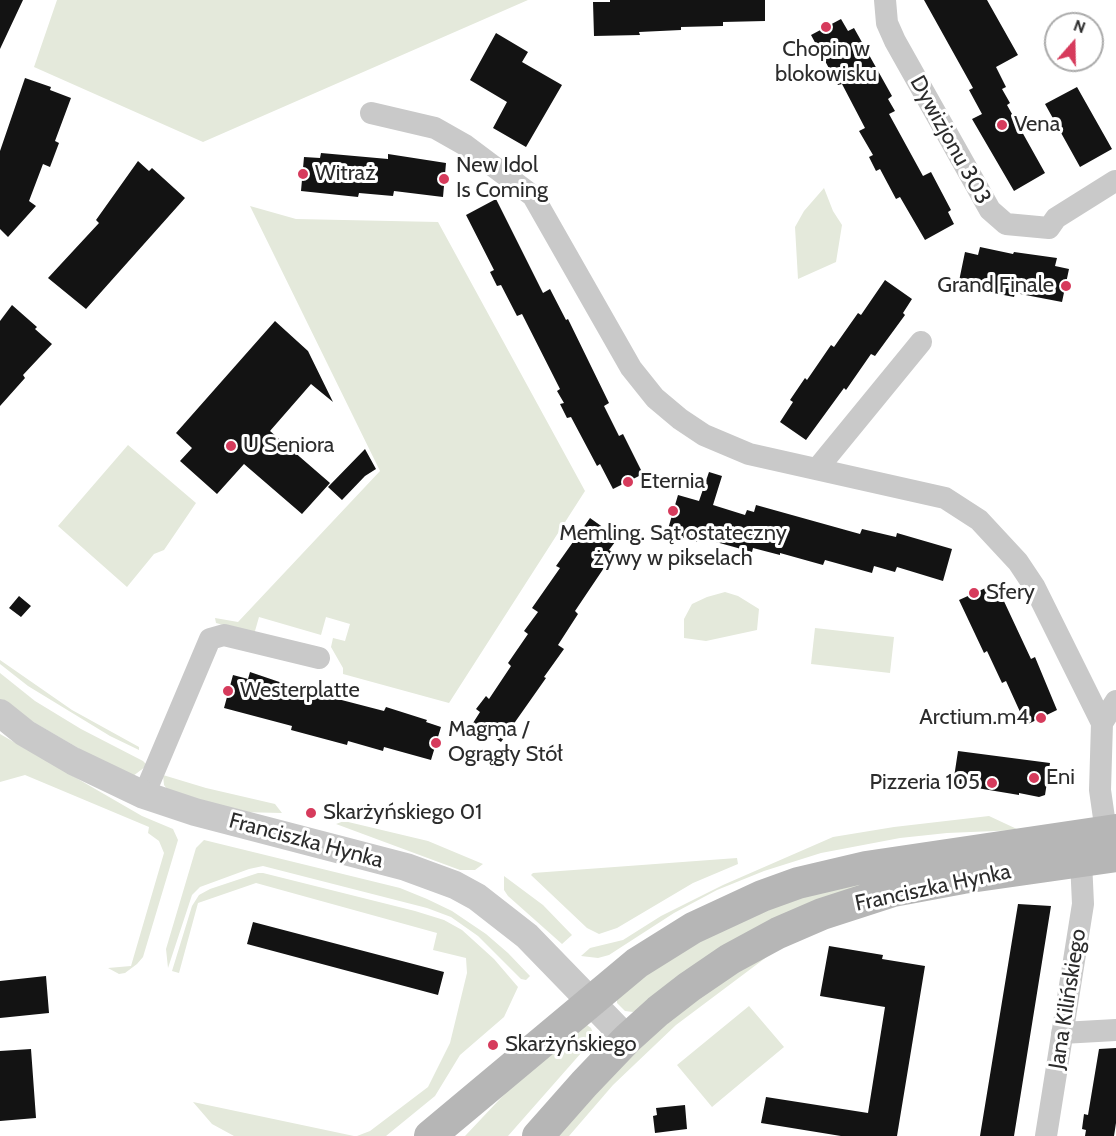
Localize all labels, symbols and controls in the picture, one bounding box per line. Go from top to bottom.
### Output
north arrow [1044,12,1104,72]
text: N [1071,16,1088,37]
marker: Chopin w blokowisku [819,20,833,34]
place label: Chopin w blokowisku [775,37,877,88]
street label: Dywizjonu 303 [904,71,996,209]
place label: Vena [1014,112,1060,138]
marker: Vena [995,118,1009,132]
place label: New Idol Is Coming [456,153,548,204]
place label: Witraż [315,161,375,187]
marker: Witraż [296,167,310,181]
marker: New Idol Is Coming [437,172,451,186]
place label: Grand Finale [937,273,1054,299]
marker: Grand Finale [1059,279,1073,293]
place label: U Seniora [243,433,334,459]
marker: U Seniora [224,439,238,453]
place label: Eternia [640,469,705,495]
marker: Eternia [621,475,635,489]
marker: Memling. Sąt ostateczny żywy w pikselach [666,504,680,518]
place label: Memling. Sąt ostateczny żywy w pikselach [559,521,787,572]
place label: Sfery [986,580,1035,606]
marker: Sfery [967,586,981,600]
place label: Westerplatte [240,678,360,704]
marker: Westerplatte [221,684,235,698]
place label: Arctium.m4 [919,705,1029,731]
marker: Arctium.m4 [1034,711,1048,725]
place label: Magma / Ogrągły Stół [448,717,563,768]
marker: Magma / Ogrągły Stół [429,736,443,750]
place label: Eni [1046,765,1075,791]
place label: Pizzeria 105 [870,770,980,796]
marker: Eni [1027,771,1041,785]
marker: Pizzeria 105 [985,776,999,790]
place label: Skarżyńskiego 01 [323,800,482,826]
marker: Skarżyńskiego 01 [304,806,318,820]
street label: Franciszka Hynka [226,808,386,874]
street label: Franciszka Hynka [853,859,1013,917]
street label: Jana Kilińskiego [1044,927,1092,1071]
place label: Skarżyńskiego [505,1032,637,1058]
marker: Skarżyńskiego [486,1038,500,1052]

